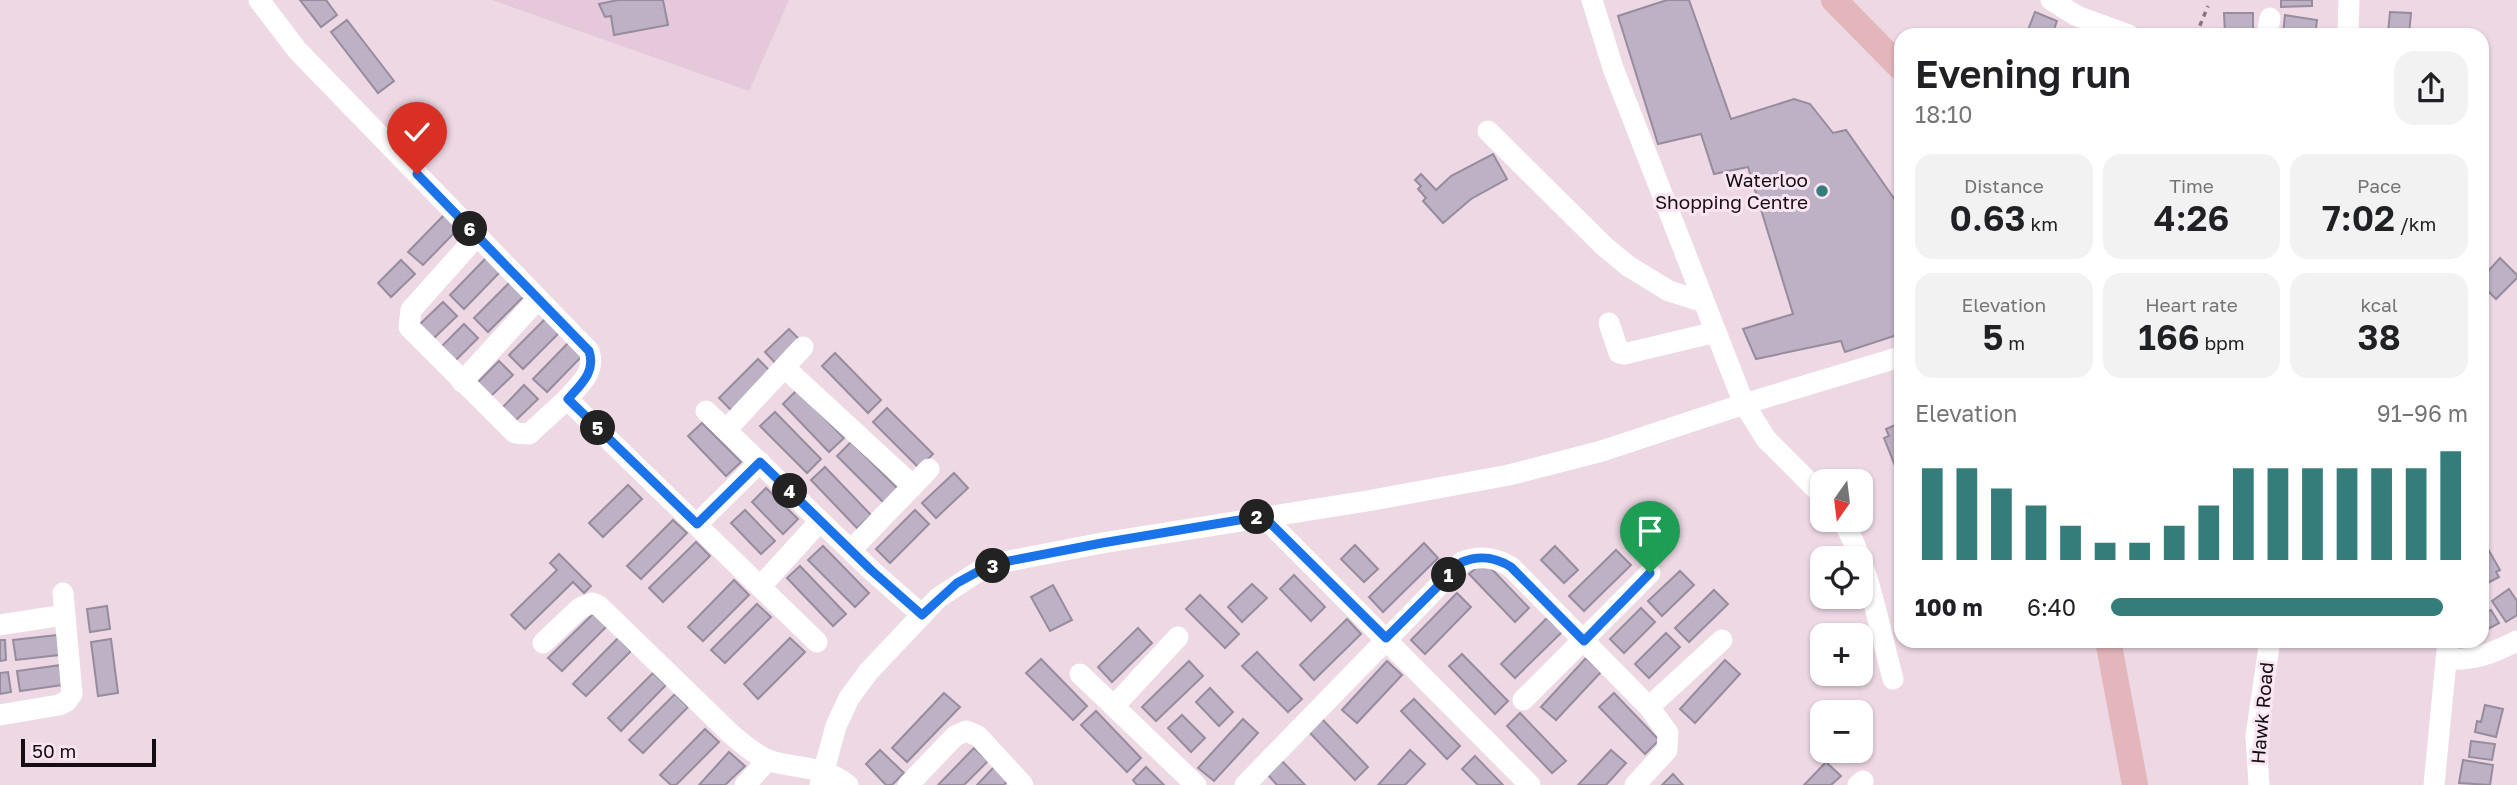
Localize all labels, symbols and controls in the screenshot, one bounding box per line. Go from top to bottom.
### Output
text: Evening run [1915,51,2131,96]
button: share [2394,51,2468,125]
text: 18:10 [1915,100,1973,128]
pin [387,102,447,174]
icon: check [398,113,436,151]
place label: Waterloo Shopping Centre [1655,168,1808,213]
text: Distance [1964,174,2044,197]
text: Time [2169,174,2214,197]
text: Pace [2357,174,2401,197]
marker: Waterloo Shopping Centre [1814,183,1830,199]
text: 0.63 [1950,197,2026,239]
text: 4:26 [2154,197,2229,239]
text: 7:02 [2322,197,2395,239]
pin: 6 [452,212,488,246]
text: km [2026,212,2058,235]
text: /km [2395,212,2436,235]
text: 6 [463,217,476,240]
text: Elevation [1962,293,2046,316]
text: Heart rate [2145,293,2238,316]
text: kcal [2360,293,2398,316]
text: 5 [1983,316,2004,358]
text: 166 [2138,316,2200,358]
text: 38 [2358,316,2401,358]
text: m [2004,331,2025,354]
text: bpm [2200,331,2245,354]
text: Elevation [1915,399,2017,427]
text: 91–96 m [2377,399,2468,427]
pin: 5 [580,410,616,446]
text: 5 [592,416,603,439]
north arrow [1810,469,1872,532]
map controls [1810,469,1873,763]
pin: 4 [772,474,808,508]
text: 4 [784,479,795,502]
pin: 2 [1240,500,1274,534]
pin [1620,501,1680,573]
text: 2 [1251,505,1262,528]
icon: arrive [1631,512,1669,550]
button: locate [1810,546,1873,609]
pin: 3 [976,548,1010,584]
text: 3 [987,554,998,577]
pin: 1 [1432,558,1466,592]
text: 1 [1444,563,1453,586]
text: 100 m [1915,593,1983,621]
text: 6:40 [2027,593,2076,621]
button: + [1810,623,1873,686]
street label: Hawk Road [2246,661,2277,765]
button: − [1810,700,1873,763]
scale bar [21,736,156,768]
text: 50 m [32,739,76,762]

